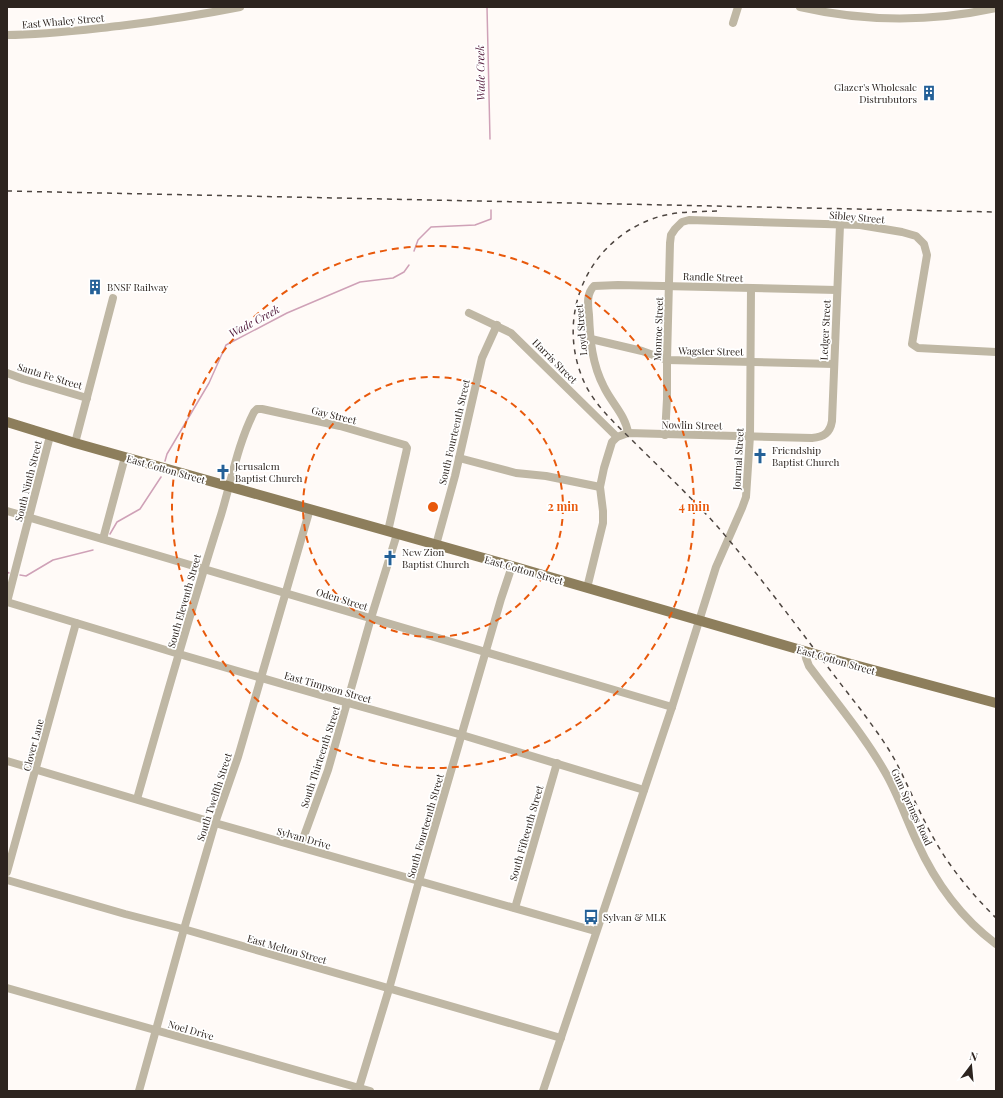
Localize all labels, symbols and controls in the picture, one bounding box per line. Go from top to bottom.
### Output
street label: East Whaley Street [21,10,105,32]
water label: Wade Creek [472,45,488,101]
place label: Glazer's Wholesale Distrubutors [834,80,917,106]
building icon: Glazer's Wholesale Distrubutors [920,84,938,102]
street label: Sibley Street [829,208,886,226]
street label: Randle Street [683,269,744,285]
building icon: BNSF Railway [86,278,104,296]
place label: BNSF Railway [107,280,168,294]
street label: Monroe Street [650,296,666,361]
street label: Ledger Street [816,299,834,361]
water label: Wade Creek [226,301,282,341]
street label: Loyd Street [572,303,590,356]
street label: Harris Street [529,335,581,387]
street label: Wagster Street [677,343,744,359]
street label: Santa Fe Street [16,359,85,393]
street label: South Fourteenth Street [435,377,473,486]
street label: Gay Street [310,403,358,427]
street label: Nowlin Street [661,417,723,433]
street label: Journal Street [729,427,747,491]
street label: South Ninth Street [11,439,45,523]
place label: Friendship Baptist Church [772,443,839,469]
church icon: Friendship Baptist Church [751,447,769,465]
street label: East Cotton Street [125,451,207,487]
place label: Jerusalem Baptist Church [234,459,302,485]
church icon: Jerusalem Baptist Church [214,463,232,481]
text: 2 min [548,498,579,514]
text: 4 min [678,498,710,514]
centre of rings [426,500,440,514]
place label: New Zion Baptist Church [402,545,469,571]
church icon: New Zion Baptist Church [381,549,399,567]
street label: South Eleventh Street [164,552,204,650]
street label: East Cotton Street [483,552,565,588]
street label: Oden Street [314,584,370,614]
street label: East Cotton Street [795,642,877,678]
street label: East Timpson Street [283,668,374,706]
street label: South Thirteenth Street [297,704,343,810]
street label: Clover Lane [19,717,47,773]
street label: South Twelfth Street [193,751,235,843]
street label: Gum Springs Road [888,766,936,848]
street label: South Fourteenth Street [403,772,447,880]
street label: South Fifteenth Street [506,783,546,882]
street label: Sylvan Drive [275,824,333,852]
bus stop icon: Sylvan & MLK [582,908,600,926]
place label: Sylvan & MLK [603,910,667,924]
street label: East Melton Street [246,931,329,967]
street label: Noel Drive [166,1017,216,1043]
north arrow [951,1046,991,1086]
text: N [968,1048,980,1064]

